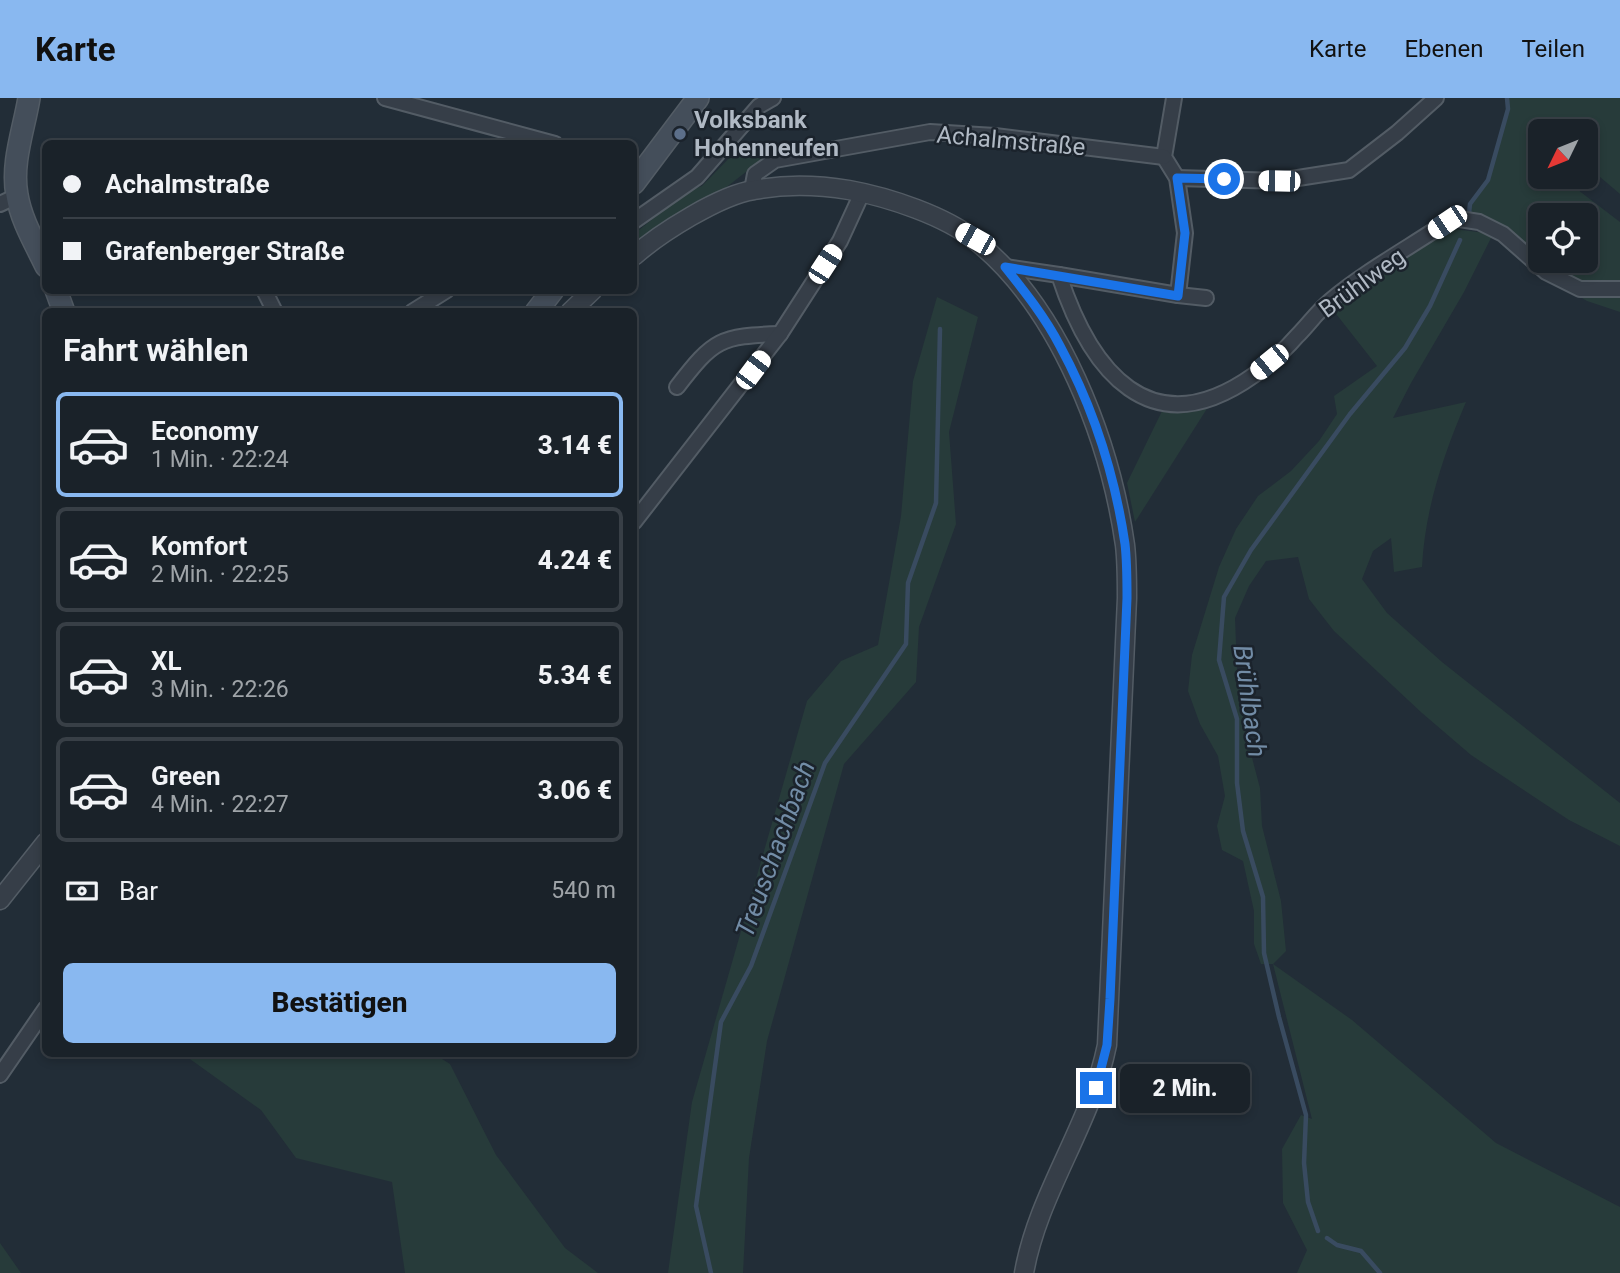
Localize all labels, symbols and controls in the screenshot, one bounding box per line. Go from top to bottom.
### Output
text: Karte [35,30,116,69]
text: Karte [1309,35,1366,63]
text: Ebenen [1404,35,1483,63]
text: Teilen [1521,35,1585,63]
place label: Volksbank Hohenneufen [694,106,839,162]
north arrow [1528,119,1598,189]
map controls [1528,119,1598,273]
street label: Achalmstraße [935,121,1087,161]
marker: Volksbank Hohenneufen [672,126,688,142]
route start [1208,163,1240,195]
text: Achalmstraße [105,169,270,199]
car [1258,170,1301,192]
car [1424,202,1471,242]
button: locate [1528,203,1598,273]
car [952,220,999,258]
text: Grafenberger Straße [105,236,344,266]
car [805,241,846,287]
street label: Brühlweg [1313,242,1411,324]
text: Fahrt wählen [63,331,249,369]
car [1247,341,1292,383]
car [732,347,775,393]
icon: car [67,413,130,476]
text: Economy [151,416,258,446]
text: 3.14 € [538,430,612,460]
text: 1 Min. · 22:24 [151,446,289,473]
icon: car [67,528,130,591]
text: Komfort [151,531,247,561]
text: 4.24 € [538,545,612,575]
text: 2 Min. · 22:25 [151,561,289,588]
icon: car [67,643,130,706]
water label: Brühlbach [1227,643,1273,759]
text: XL [151,646,182,676]
text: 5.34 € [538,660,612,690]
text: 3 Min. · 22:26 [151,676,289,703]
water label: Treuschachbach [729,757,821,941]
icon: car [67,758,130,821]
text: Green [151,761,221,791]
text: 3.06 € [538,775,612,805]
text: 4 Min. · 22:27 [151,791,289,818]
icon: cash [63,872,101,910]
text: Bar [119,876,158,906]
text: 540 m [551,877,616,904]
button: Bestätigen [63,963,616,1043]
callout: 2 Min. [1120,1063,1250,1112]
route end [1080,1072,1112,1104]
text: 2 Min. [1152,1075,1218,1102]

